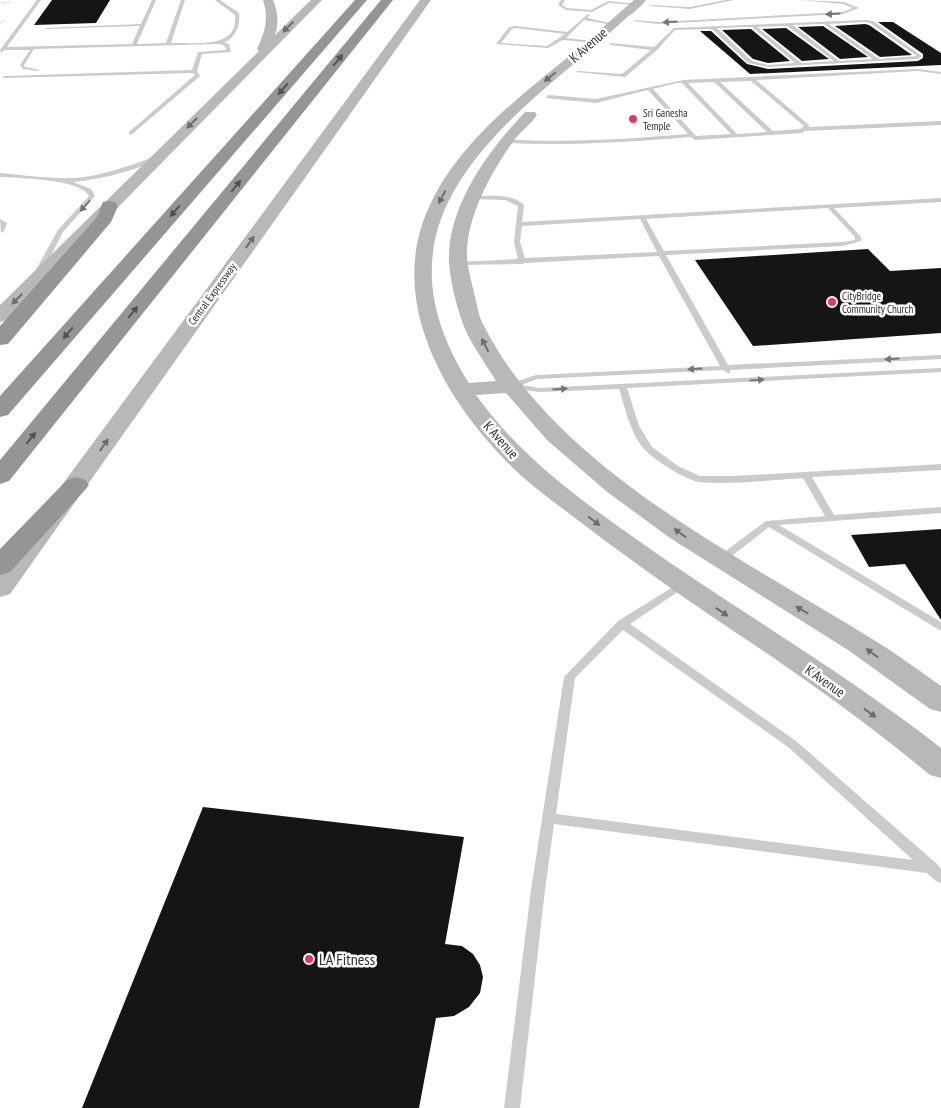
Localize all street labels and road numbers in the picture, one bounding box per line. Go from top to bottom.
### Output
street label: K Avenue [565,23,611,66]
street label: Central Expressway [185,259,240,328]
street label: K Avenue [479,417,523,463]
street label: K Avenue [802,661,849,701]

